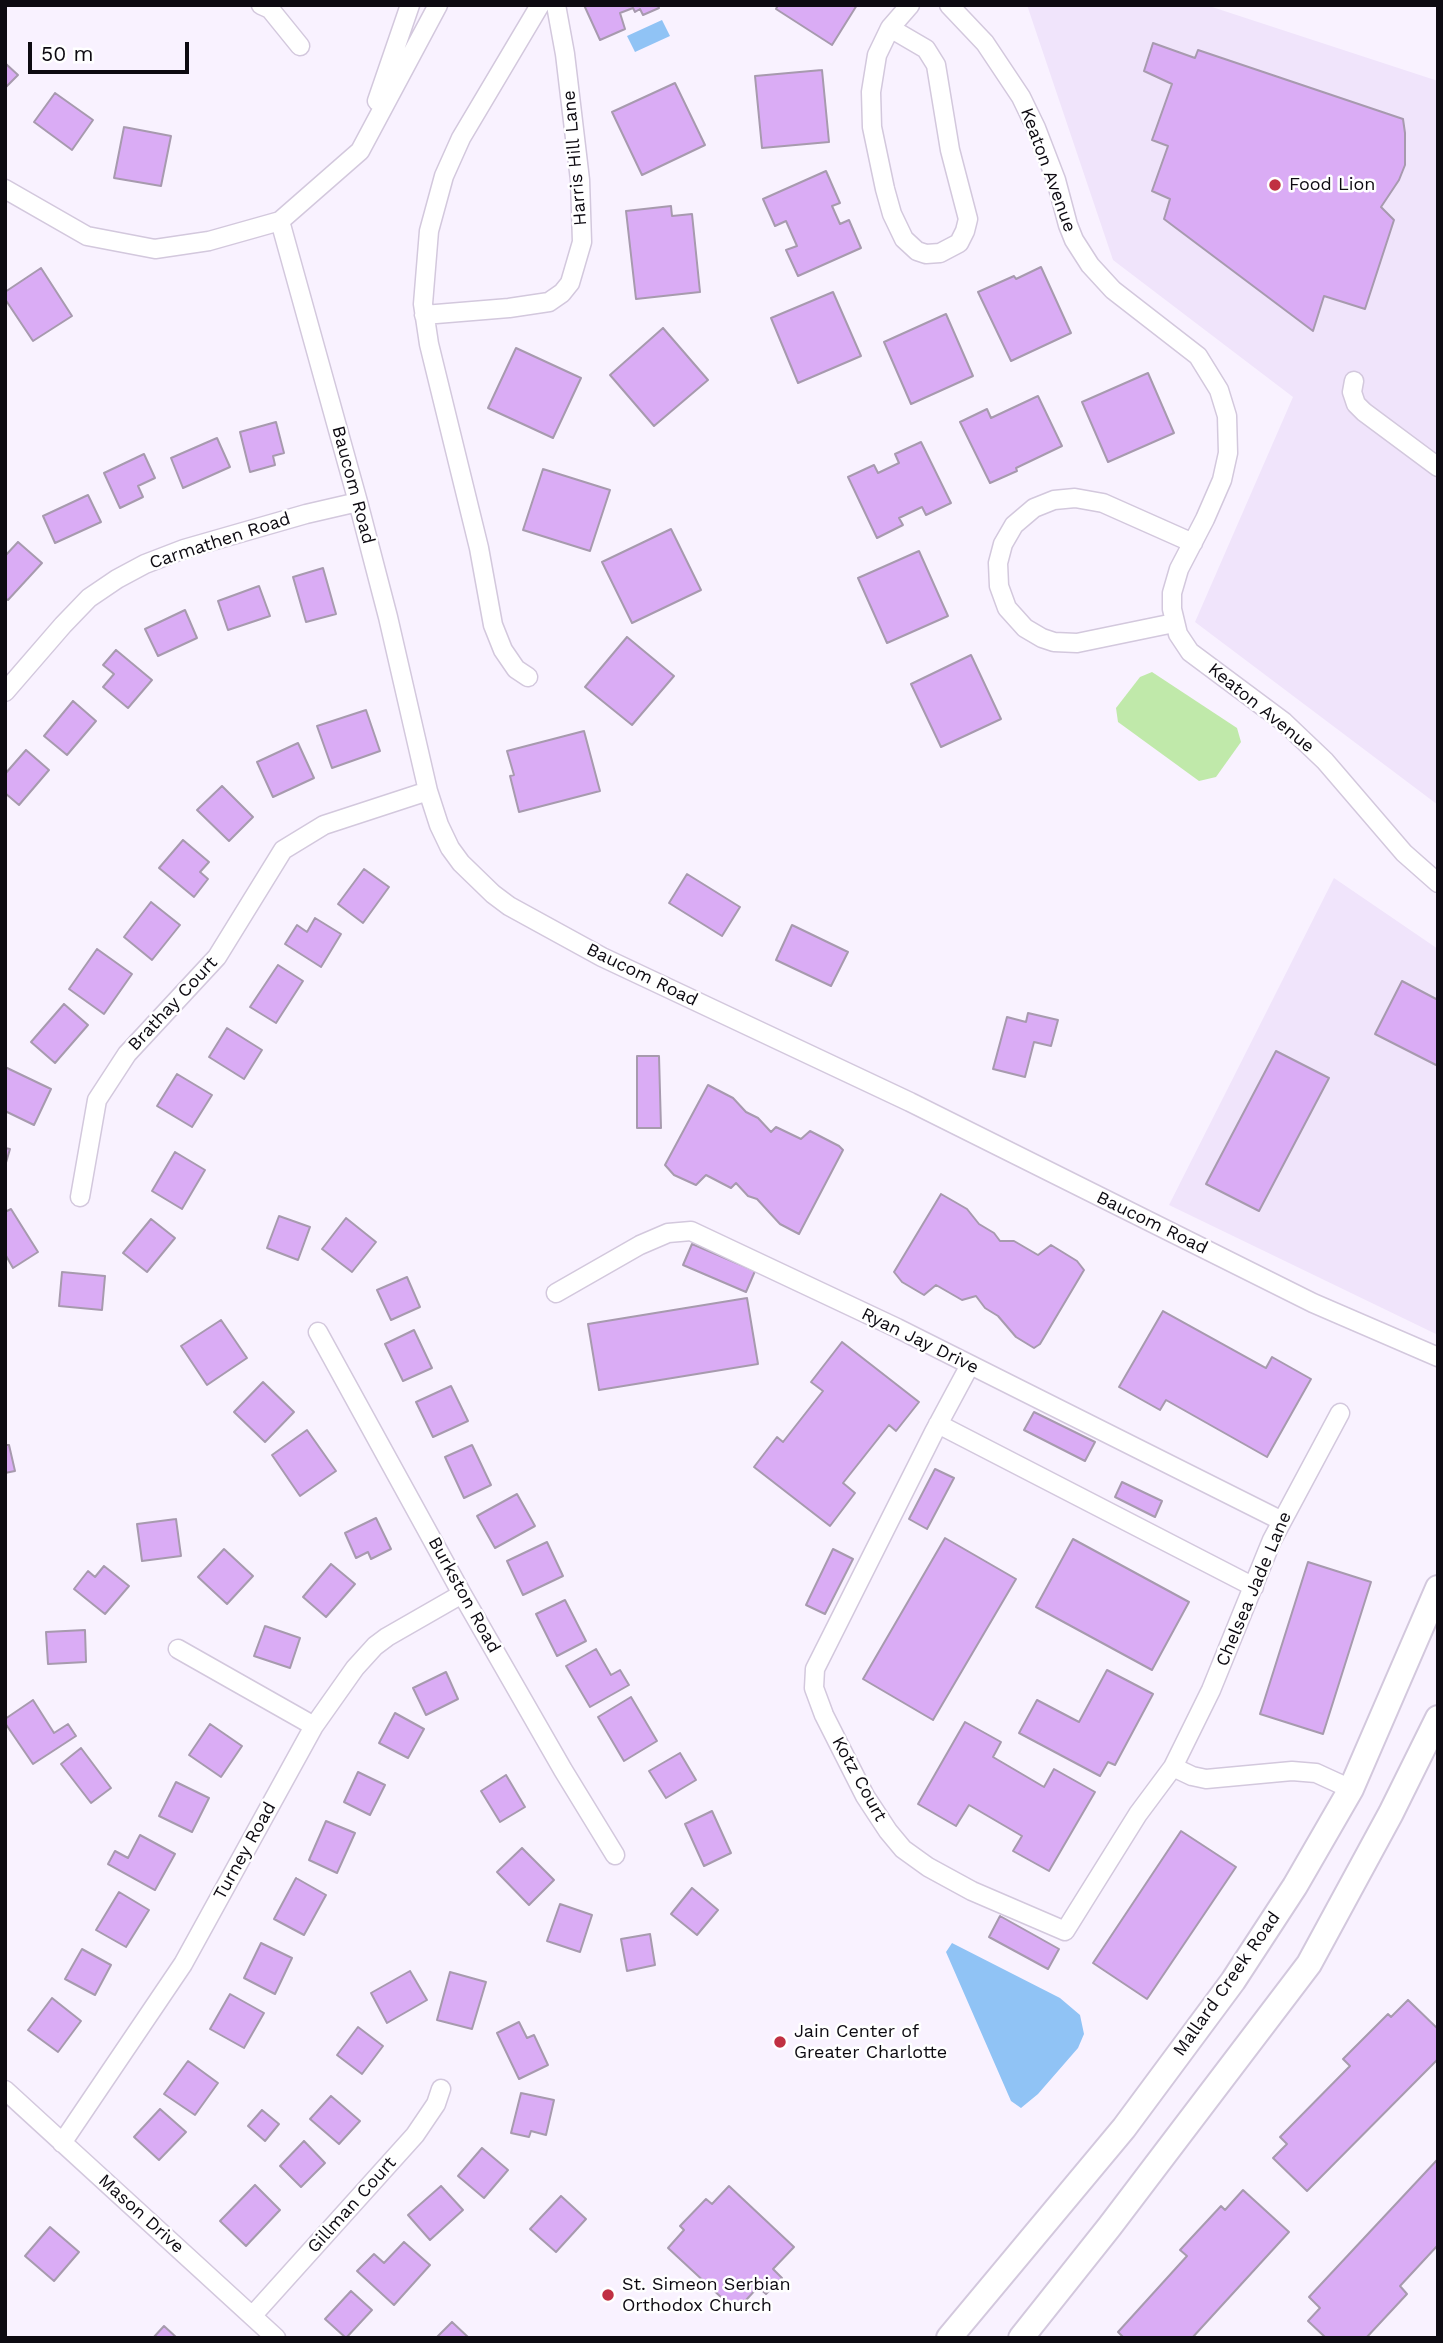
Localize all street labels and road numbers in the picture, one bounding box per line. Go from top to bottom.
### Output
street label: Harris Hill Lane [558,89,592,227]
street label: Keaton Avenue [1016,105,1080,235]
street label: Baucom Road [327,424,379,546]
street label: Carmathen Road [147,508,293,574]
street label: Keaton Avenue [1203,659,1319,757]
street label: Baucom Road [583,939,701,1011]
street label: Brathay Court [124,952,222,1056]
street label: Baucom Road [1093,1187,1211,1259]
street label: Ryan Jay Drive [858,1303,982,1379]
street label: Chelsea Jade Lane [1212,1508,1296,1670]
street label: Burkston Road [423,1533,505,1657]
street label: Kotz Court [827,1733,891,1825]
street label: Turney Road [209,1798,281,1904]
street label: Mallard Creek Road [1169,1908,1285,2060]
street label: Gillman Court [303,2152,401,2258]
street label: Mason Drive [94,2170,188,2258]

